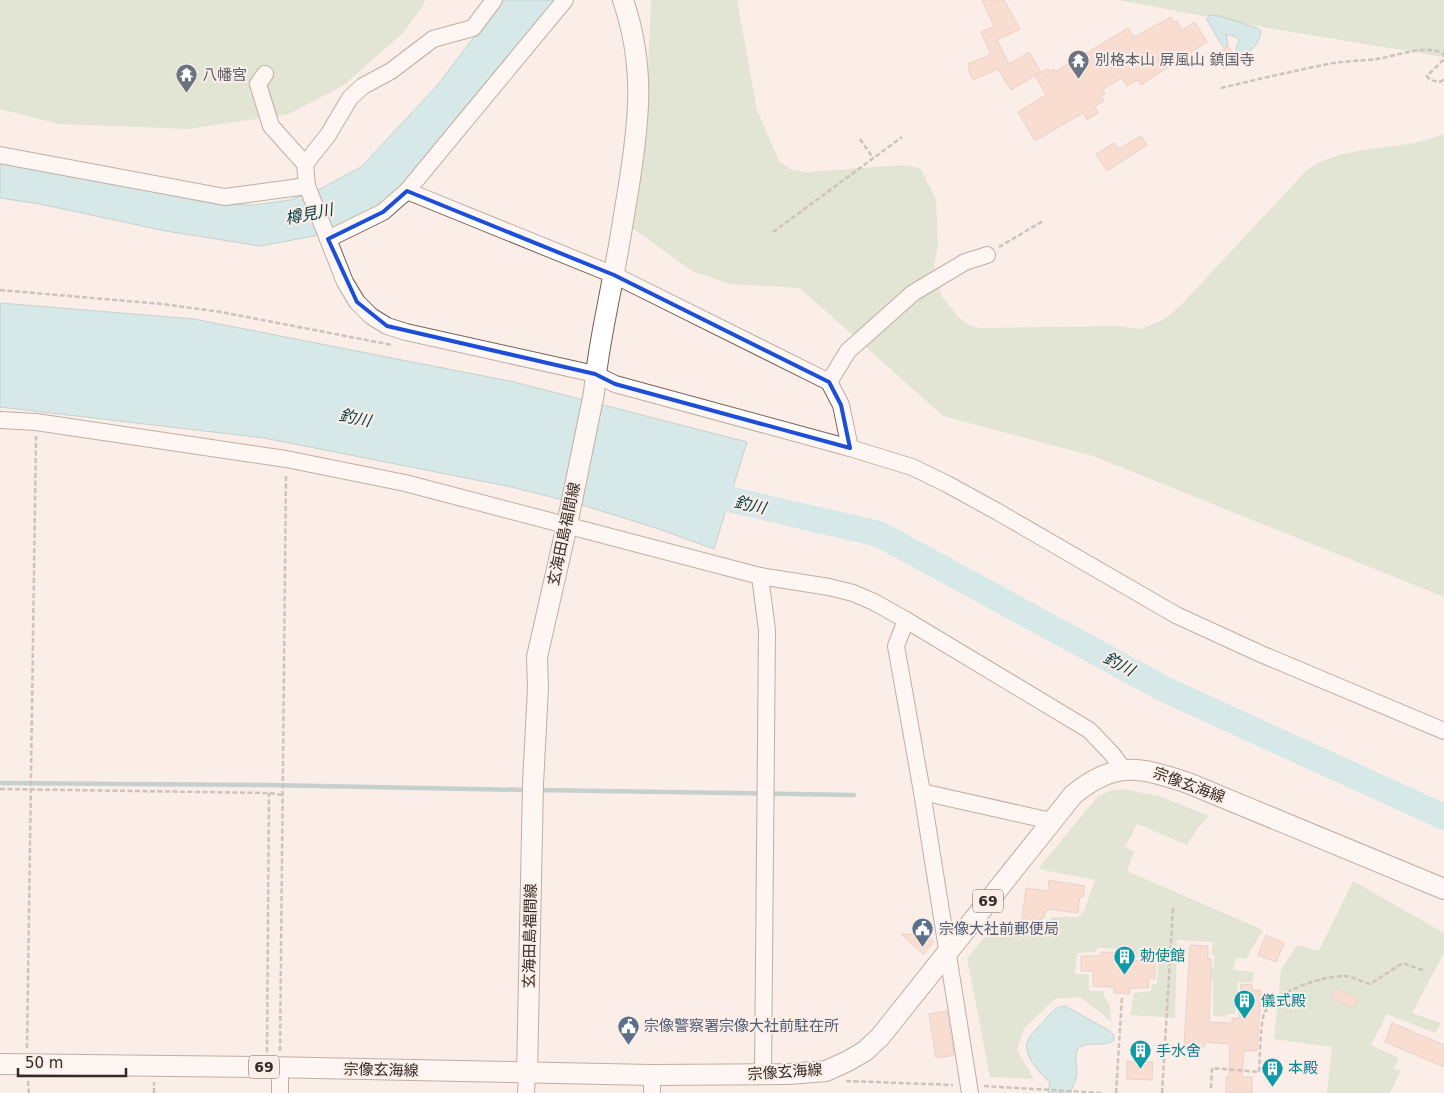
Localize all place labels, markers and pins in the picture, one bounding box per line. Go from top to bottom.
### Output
temple icon: 別格本山 屏風山 鎮国寺 [1067,48,1091,79]
place label: 別格本山 屏風山 鎮国寺 [1095,51,1255,69]
temple icon: 八幡宮 [174,63,198,94]
place label: 八幡宮 [202,66,247,84]
public building icon: 宗像大社前郵便局 [911,917,935,948]
place label: 宗像大社前郵便局 [939,920,1059,938]
building icon: 勅使館 [1112,944,1136,975]
place label: 勅使館 [1140,947,1185,965]
building icon: 儀式殿 [1233,989,1257,1020]
place label: 儀式殿 [1261,992,1306,1010]
public building icon: 宗像警察署宗像大社前駐在所 [616,1014,640,1045]
place label: 宗像警察署宗像大社前駐在所 [644,1017,839,1035]
building icon: 手水舍 [1128,1039,1152,1070]
place label: 手水舍 [1156,1042,1201,1060]
building icon: 本殿 [1260,1056,1284,1087]
place label: 本殿 [1288,1059,1318,1077]

